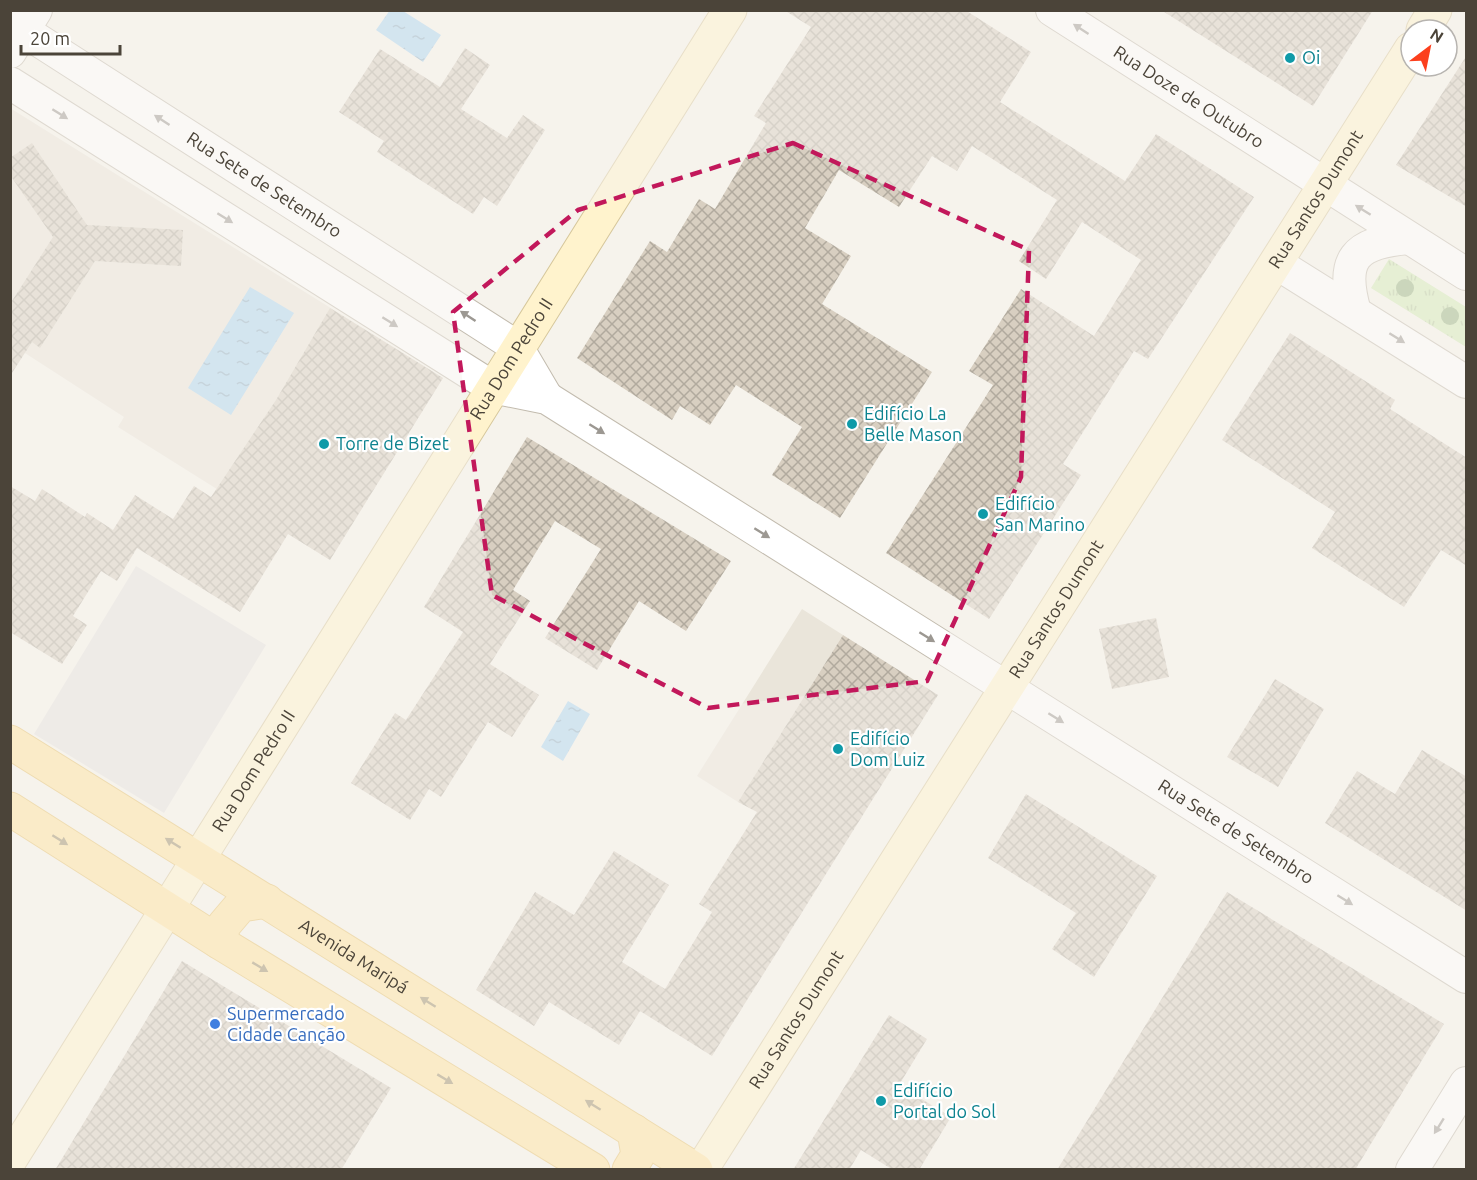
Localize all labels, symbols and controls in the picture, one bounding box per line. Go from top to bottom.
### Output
scale bar [21,18,120,56]
north arrow [1399,18,1459,78]
one-way arrow [1073,24,1090,35]
text: N [1427,24,1447,46]
text: 20 m [30,28,70,48]
street label: Rua Doze de Outubro [1110,41,1268,152]
place label: Oi [1302,47,1320,67]
marker: Oi [1283,51,1297,65]
one-way arrow [52,109,68,120]
one-way arrow [154,114,170,125]
street label: Rua Santos Dumont [1264,126,1366,272]
street label: Rua Sete de Setembro [184,127,346,241]
one-way arrow [1356,204,1372,216]
one-way arrow [217,213,233,224]
street label: Rua Dom Pedro II [465,294,556,423]
one-way arrow [460,310,476,321]
one-way arrow [382,317,398,328]
one-way arrow [1388,333,1405,344]
place label: Edifício La Belle Mason [864,403,962,444]
marker: Edifício La Belle Mason [845,417,859,431]
one-way arrow [589,423,605,434]
place label: Torre de Bizet [336,433,449,453]
marker: Torre de Bizet [317,437,331,451]
place label: Edifício San Marino [995,493,1085,534]
marker: Edifício San Marino [976,507,990,521]
one-way arrow [754,527,770,538]
street label: Rua Santos Dumont [1004,536,1107,681]
one-way arrow [919,631,935,642]
street label: Rua Dom Pedro II [207,706,298,835]
one-way arrow [1048,713,1064,724]
place label: Edifício Dom Luiz [850,728,925,769]
marker: Edifício Dom Luiz [831,742,845,756]
street label: Rua Sete de Setembro [1155,775,1318,887]
one-way arrow [52,835,68,846]
one-way arrow [165,837,181,848]
one-way arrow [1337,895,1353,906]
street label: Avenida Maripá [296,914,412,997]
street label: Rua Santos Dumont [744,946,847,1092]
one-way arrow [252,961,268,972]
one-way arrow [419,996,436,1007]
place label: Supermercado Cidade Canção [227,1003,345,1044]
marker: Supermercado Cidade Canção [208,1017,222,1031]
one-way arrow [437,1074,453,1085]
place label: Edifício Portal do Sol [893,1080,996,1121]
marker: Edifício Portal do Sol [874,1094,888,1108]
one-way arrow [585,1100,601,1111]
one-way arrow [1434,1118,1445,1134]

